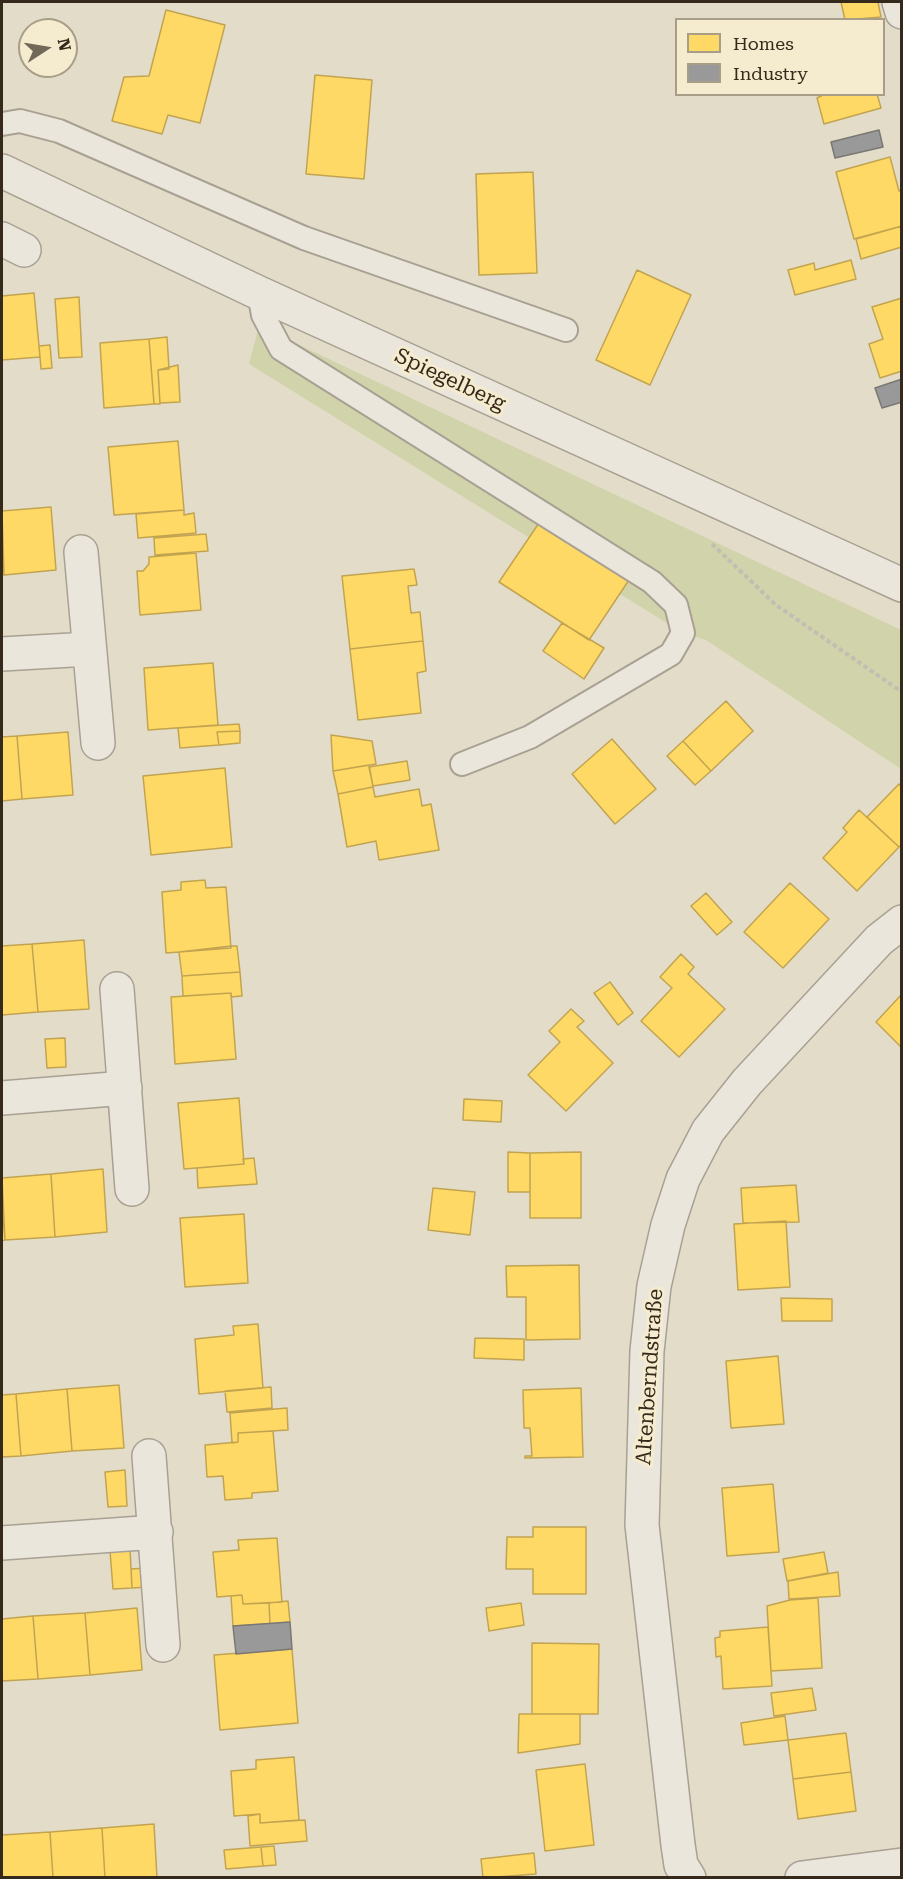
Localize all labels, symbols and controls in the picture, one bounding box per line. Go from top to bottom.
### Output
north arrow [18,18,78,78]
legend [675,18,885,96]
text: Homes [733,33,794,54]
text: N [54,37,75,53]
text: Industry [733,63,808,84]
street label: Spiegelberg [391,343,509,417]
street label: Altenberndstraße [631,1288,669,1466]

